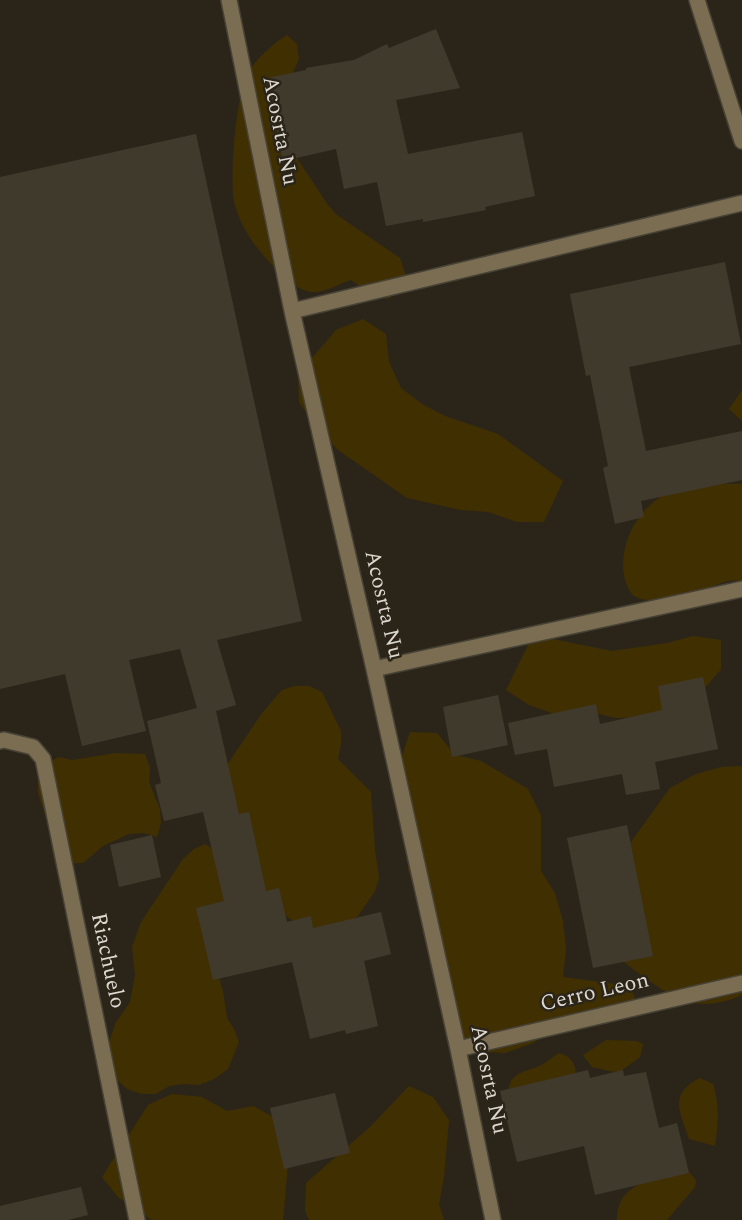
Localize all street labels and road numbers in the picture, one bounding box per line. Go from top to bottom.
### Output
street label: Acosrta Nu [254,74,302,188]
street label: Acosrta Nu [357,548,407,662]
street label: Riachuelo [83,911,129,1011]
street label: Cerro Leon [538,969,652,1019]
street label: Acosrta Nu [463,1023,511,1137]

